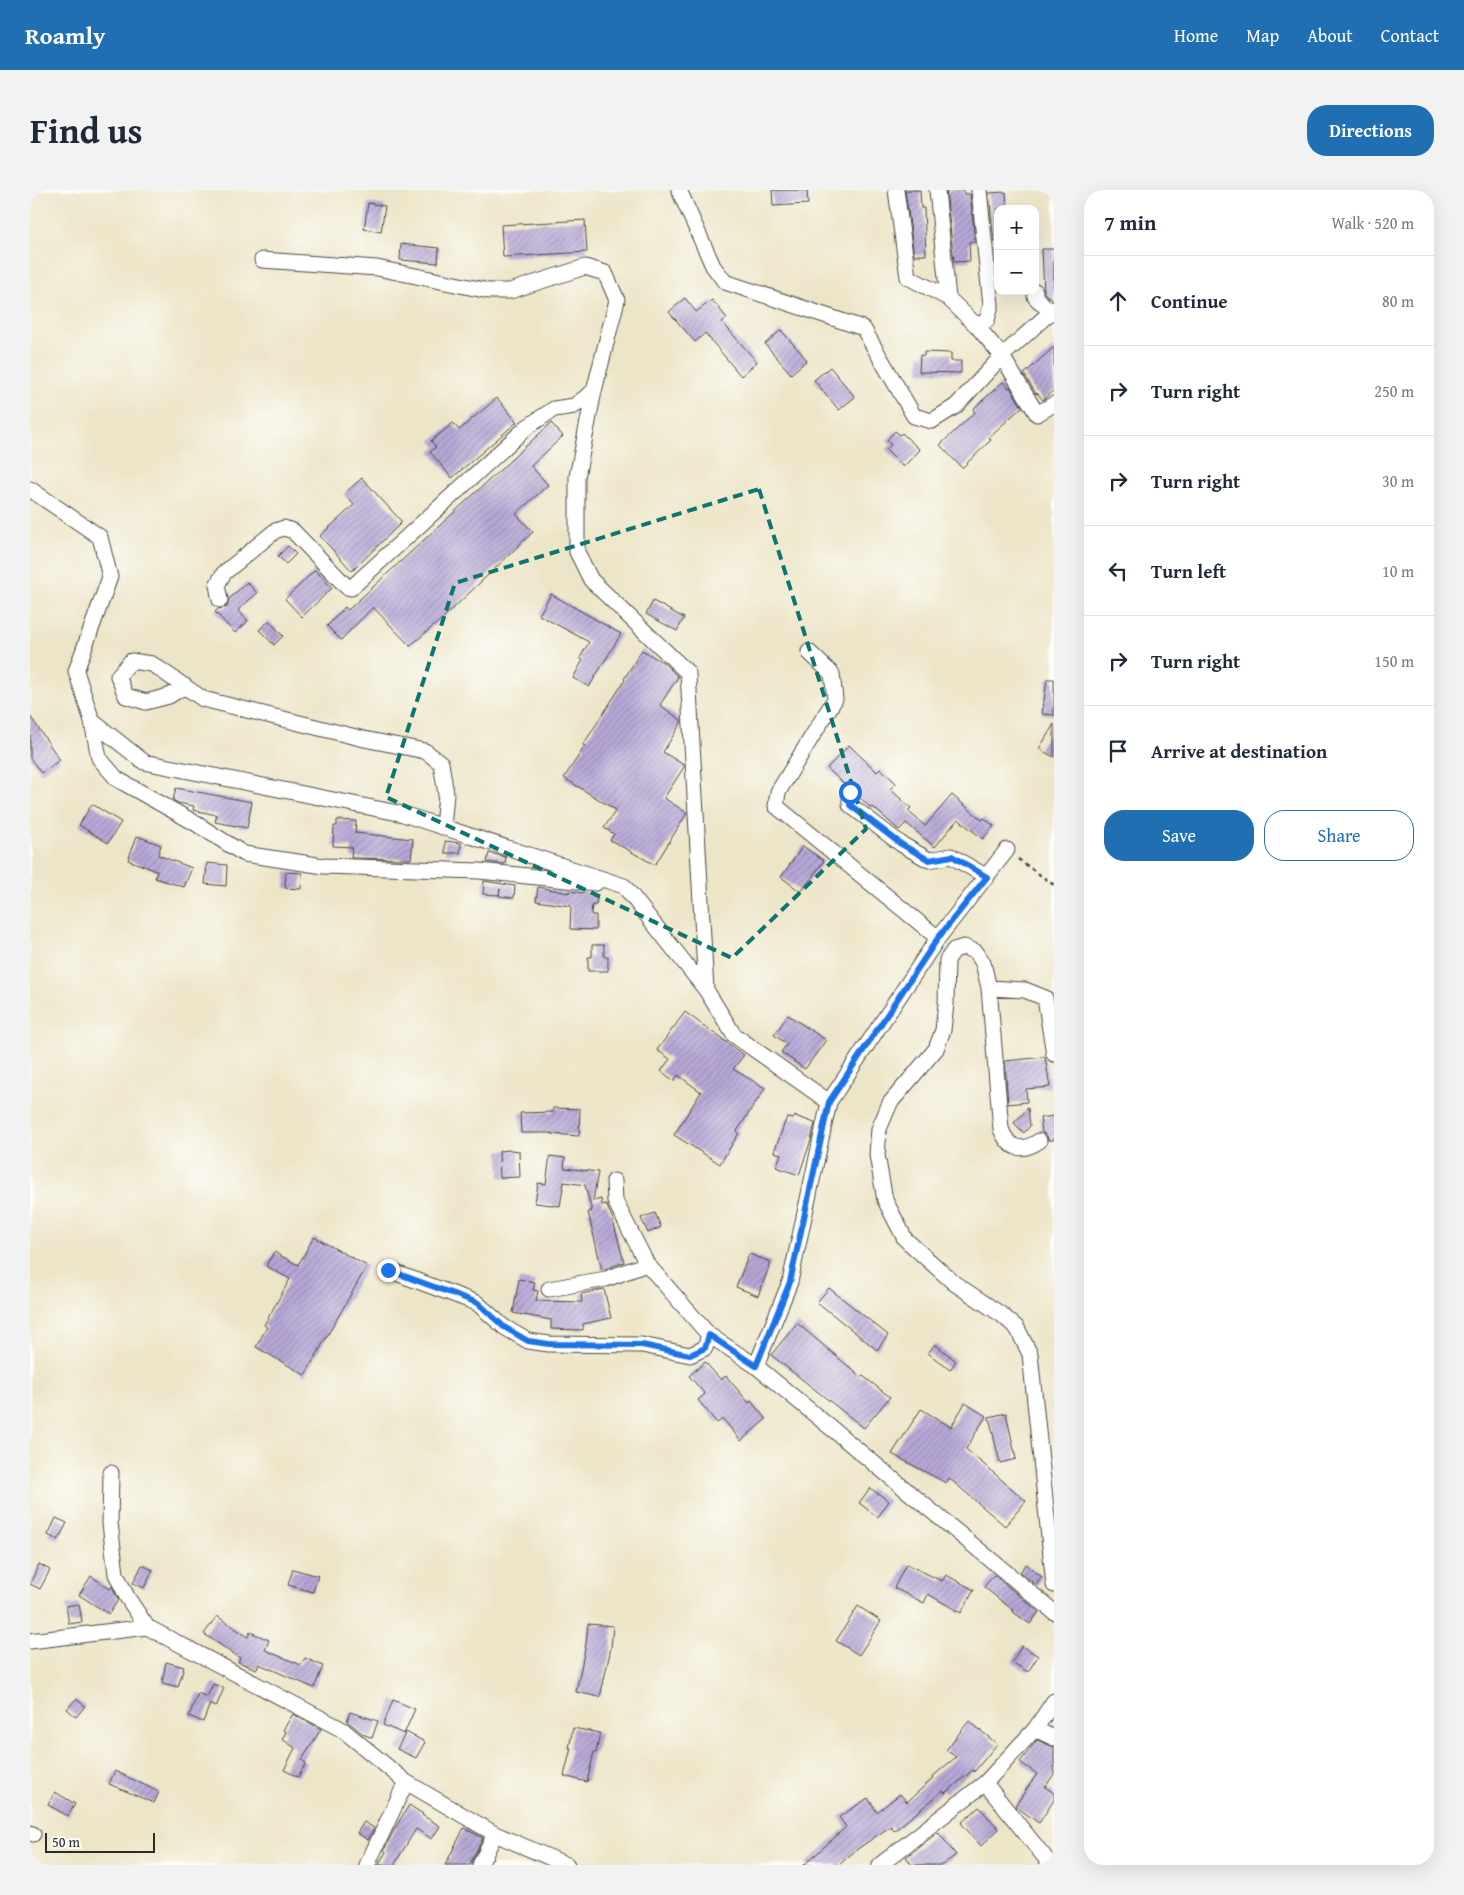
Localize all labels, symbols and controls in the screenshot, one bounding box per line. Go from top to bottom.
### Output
text: Roamly [25,18,105,53]
text: Home [1174,22,1218,49]
text: Map [1246,22,1279,49]
text: About [1307,22,1353,49]
text: Contact [1381,22,1439,49]
text: Find us [30,105,143,156]
button: Directions [1307,105,1434,156]
map controls [994,205,1039,295]
button: + [994,205,1039,250]
text: 7 min [1104,207,1156,238]
text: Walk · 520 m [1331,211,1414,235]
button: − [994,250,1039,295]
icon: ahead [1104,287,1132,315]
text: Continue [1151,287,1228,315]
text: 80 m [1382,289,1414,313]
icon: right [1104,377,1132,405]
text: Turn right [1151,377,1240,405]
text: 250 m [1374,379,1414,403]
icon: right [1104,467,1132,495]
text: Turn right [1151,467,1240,495]
text: 30 m [1382,469,1414,493]
icon: left [1104,557,1132,585]
text: Turn left [1151,557,1226,585]
text: 10 m [1382,559,1414,583]
icon: right [1104,647,1132,675]
text: Turn right [1151,647,1240,675]
text: 150 m [1374,649,1414,673]
icon: arrive [1104,737,1132,765]
text: Arrive at destination [1151,737,1327,765]
route start [839,781,862,804]
button: Save [1104,810,1254,861]
button: Share [1264,810,1414,861]
route end [377,1259,400,1282]
scale bar [45,1830,155,1853]
text: 50 m [52,1832,80,1852]

